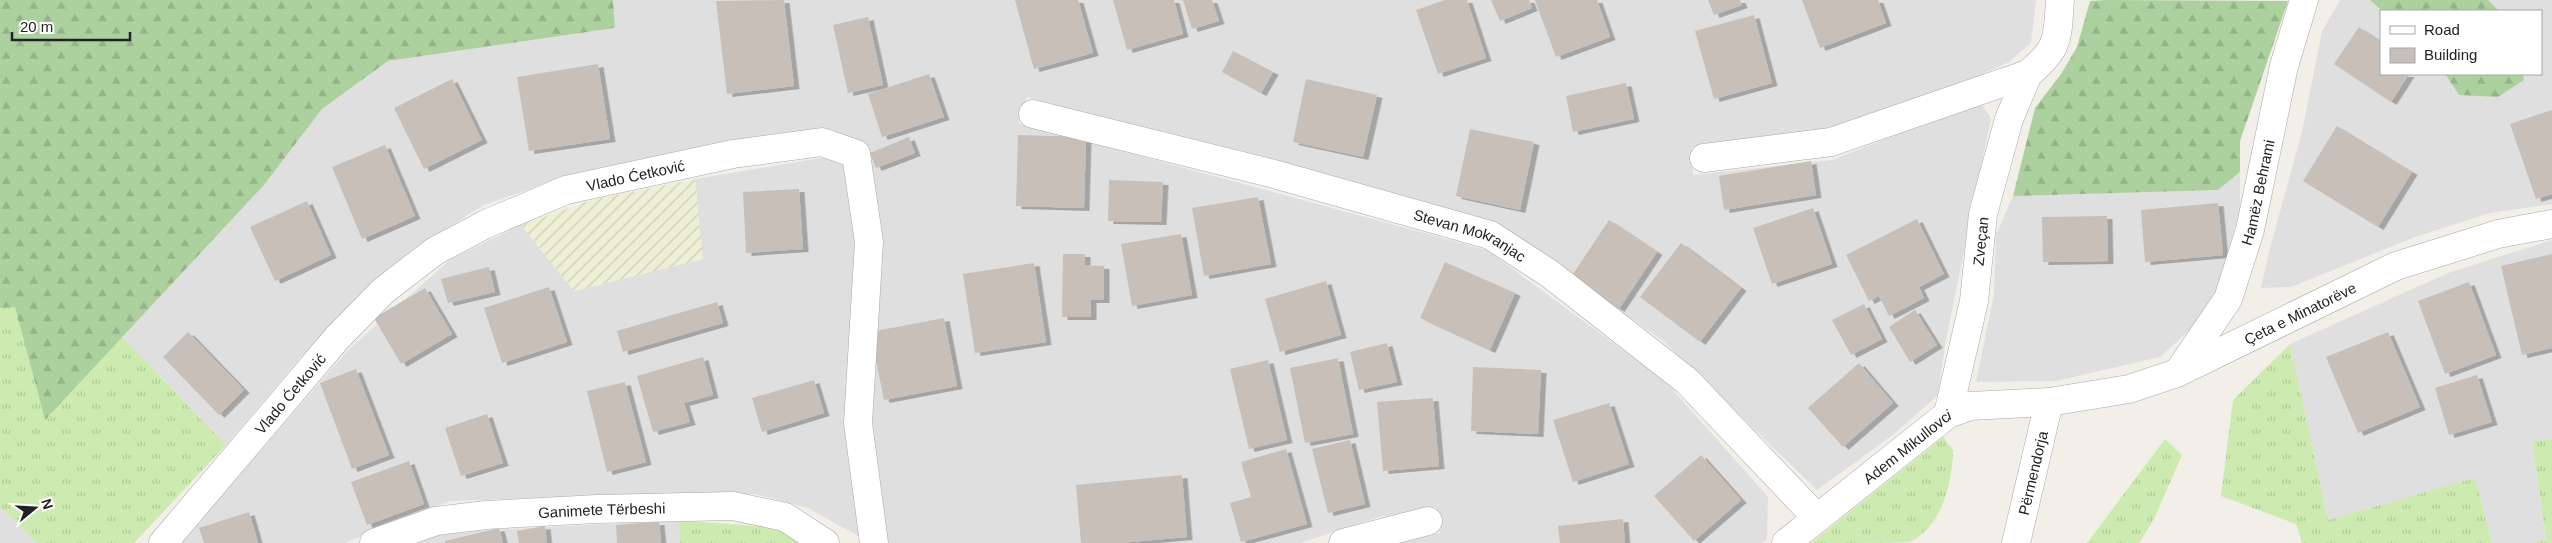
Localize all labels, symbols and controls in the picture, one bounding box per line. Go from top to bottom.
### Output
scale bar [12,10,130,42]
legend [2380,10,2542,75]
text: 20 m [20,18,53,35]
text: Road [2424,21,2460,38]
text: Building [2424,46,2477,63]
street label: Hamëz Behrami [2237,138,2277,247]
street label: Vlado Ćetković [585,156,687,194]
street label: Stevan Mokranjac [1412,205,1530,265]
street label: Zveçan [1969,216,1991,267]
street label: Çeta e Minatorëve [2241,278,2359,348]
street label: Vlado Ćetković [251,350,329,437]
street label: Adem Mikullovci [1860,405,1953,487]
street label: Përmendorja [2014,428,2051,517]
north arrow [10,483,60,533]
text: N [38,497,57,511]
street label: Ganimete Tërbeshi [538,499,666,521]

